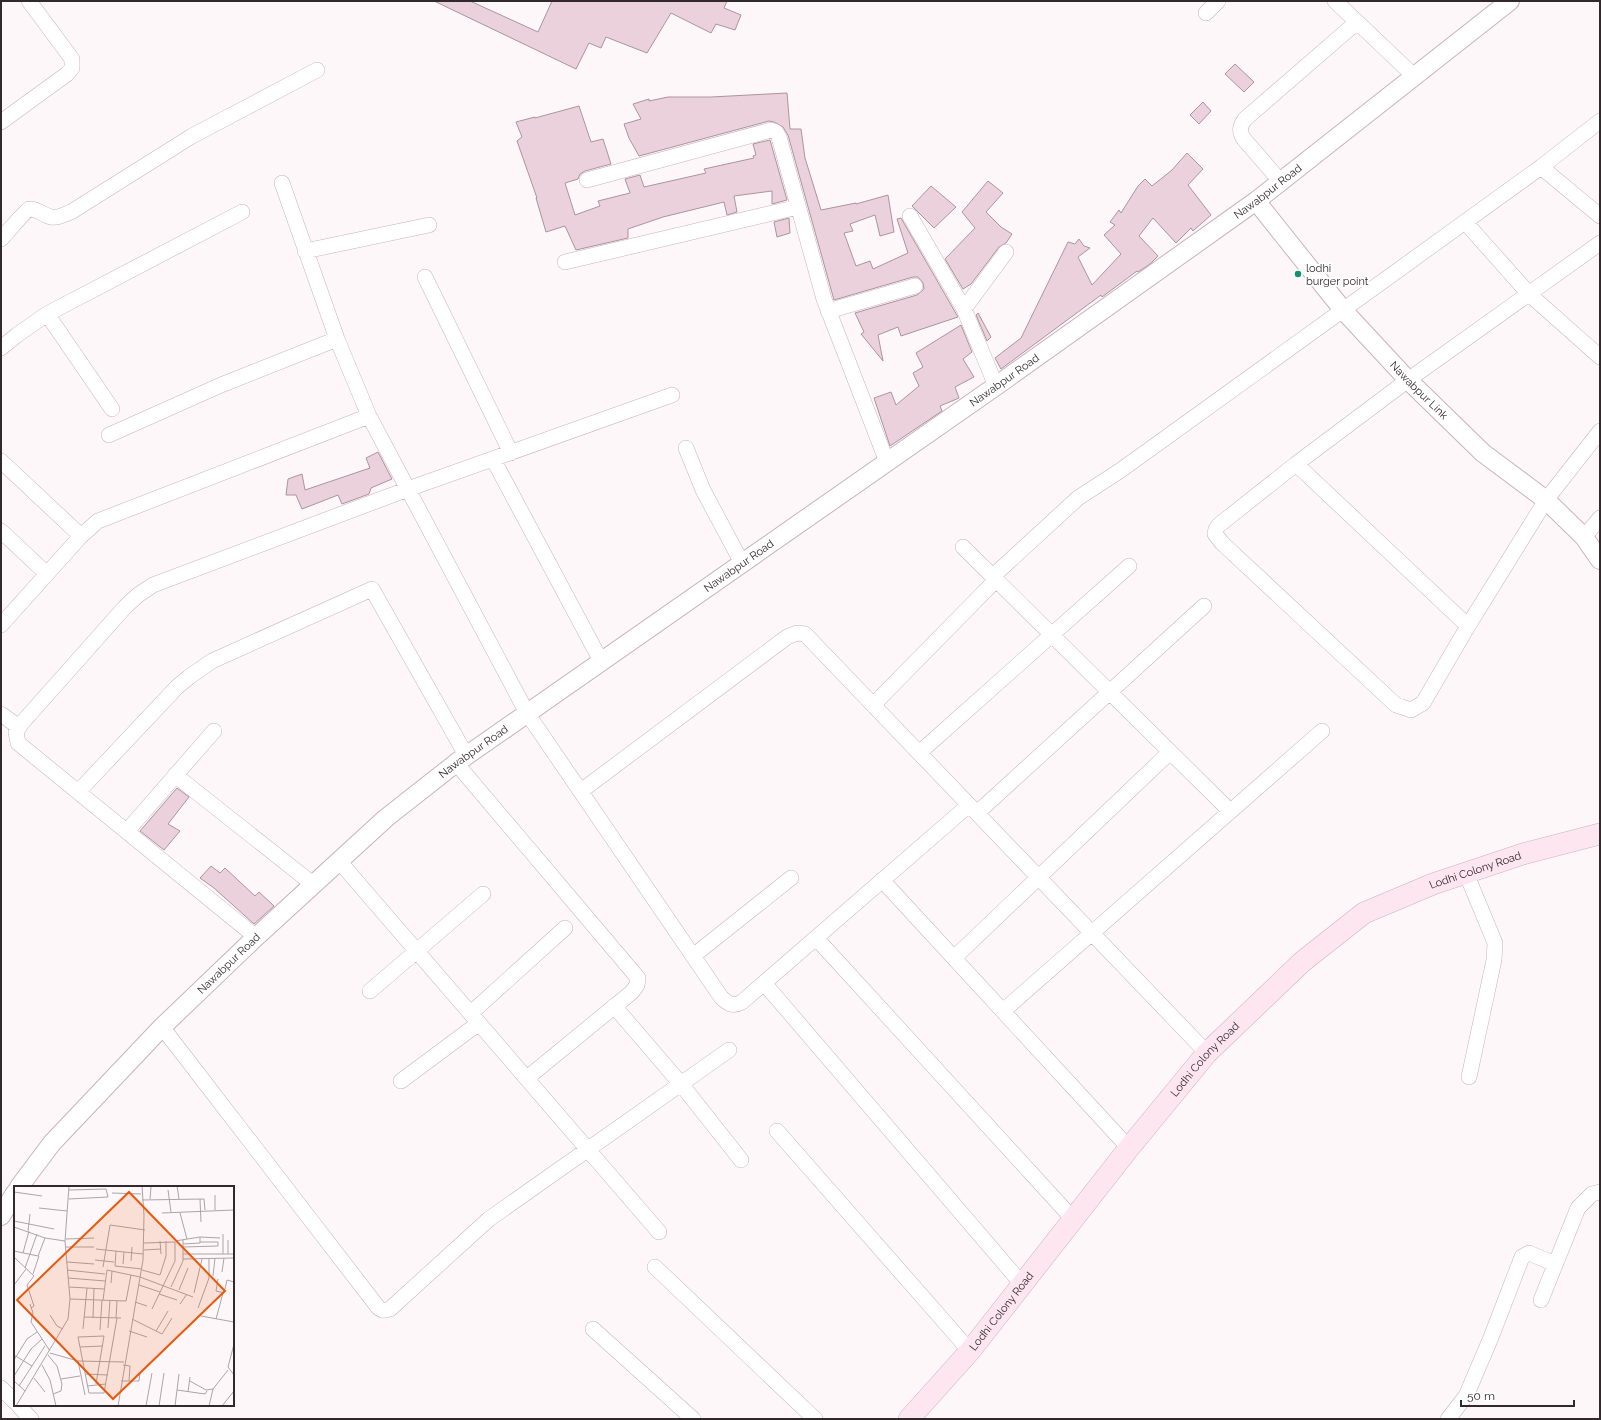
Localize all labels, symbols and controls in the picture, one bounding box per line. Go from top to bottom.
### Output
street label: Nawabpur Road [1231,161,1304,221]
place label: lodhi burger point [1306,262,1369,288]
marker: lodhi burger point [1293,269,1303,279]
street label: Nawabpur Road [967,351,1042,409]
street label: Nawabpur Link [1387,358,1451,422]
street label: Nawabpur Road [701,537,776,594]
street label: Nawabpur Road [436,722,510,781]
street label: Lodhi Colony Road [1427,849,1523,891]
street label: Nawabpur Road [194,930,263,996]
street label: Lodhi Colony Road [1168,1019,1242,1099]
inset map [14,1186,234,1406]
street label: Lodhi Colony Road [966,1269,1036,1353]
scale bar [1461,1382,1574,1408]
text: 50 m [1467,1389,1495,1403]

